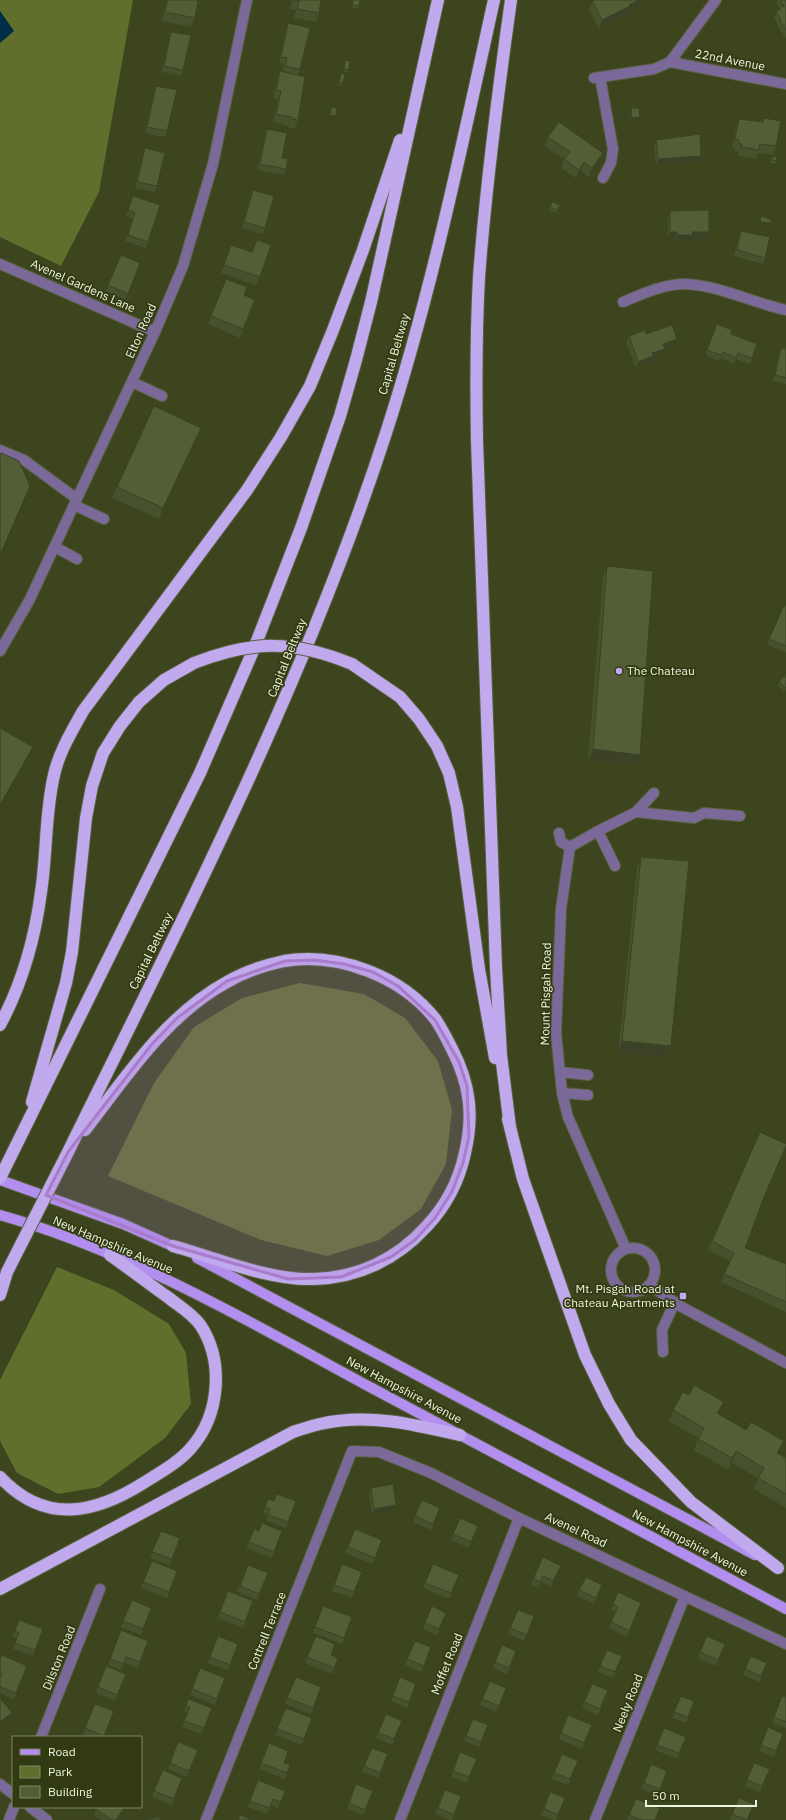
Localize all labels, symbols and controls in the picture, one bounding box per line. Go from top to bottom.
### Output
street label: 22nd Avenue [694,45,767,74]
street label: Avenel Gardens Lane [28,256,138,316]
street label: Elton Road [122,301,159,360]
street label: Capital Beltway [375,312,412,396]
street label: Capital Beltway [264,616,309,699]
place label: The Chateau [627,663,695,678]
marker: The Chateau [614,666,624,676]
street label: Capital Beltway [125,910,176,992]
street label: Mount Pisgah Road [537,942,554,1046]
street label: New Hampshire Avenue [51,1212,176,1277]
place label: Mt. Pisgah Road at Chateau Apartments [564,1281,675,1310]
marker: Mt. Pisgah Road at Chateau Apartments [678,1291,688,1301]
street label: New Hampshire Avenue [344,1353,465,1427]
street label: New Hampshire Avenue [630,1506,751,1580]
street label: Avenel Road [543,1509,610,1550]
street label: Cottrell Terrace [244,1589,289,1672]
street label: Dilston Road [39,1623,78,1692]
street label: Moffet Road [427,1631,466,1697]
street label: Neely Road [609,1672,646,1734]
legend [12,1736,142,1808]
text: Road [48,1744,76,1759]
text: Park [48,1764,73,1779]
scale bar [646,1782,756,1808]
text: Building [48,1784,93,1799]
text: 50 m [652,1788,680,1803]

